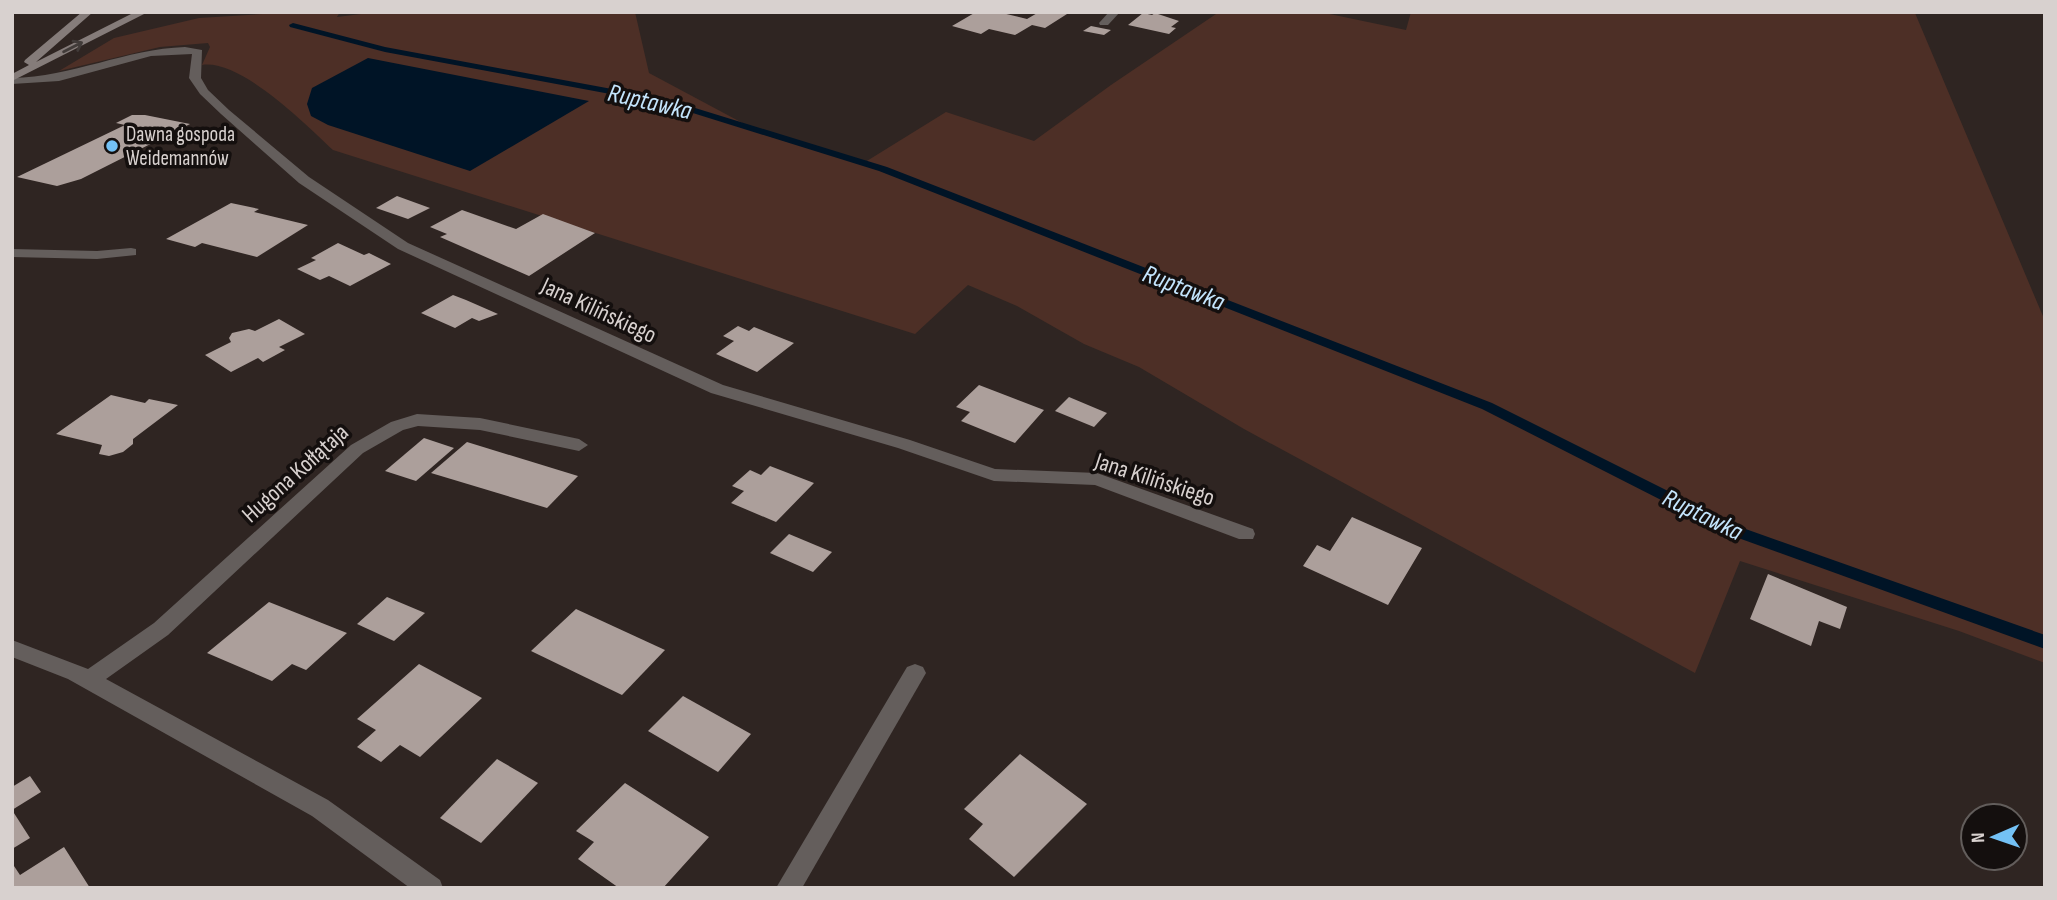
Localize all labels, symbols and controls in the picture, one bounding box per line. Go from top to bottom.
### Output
one-way arrow [62,40,83,53]
water label: Ruptawka [605,78,695,127]
place label: Dawna gospoda Weidemannów [126,122,235,171]
marker: Dawna gospoda Weidemannów [104,138,120,154]
water label: Ruptawka [1138,259,1229,318]
street label: Jana Kilińskiego [536,271,661,350]
street label: Hugona Kołłątaja [236,418,355,529]
street label: Jana Kilińskiego [1090,446,1218,512]
water label: Ruptawka [1657,483,1748,548]
north arrow [1959,802,2029,872]
text: N [1967,832,1990,843]

